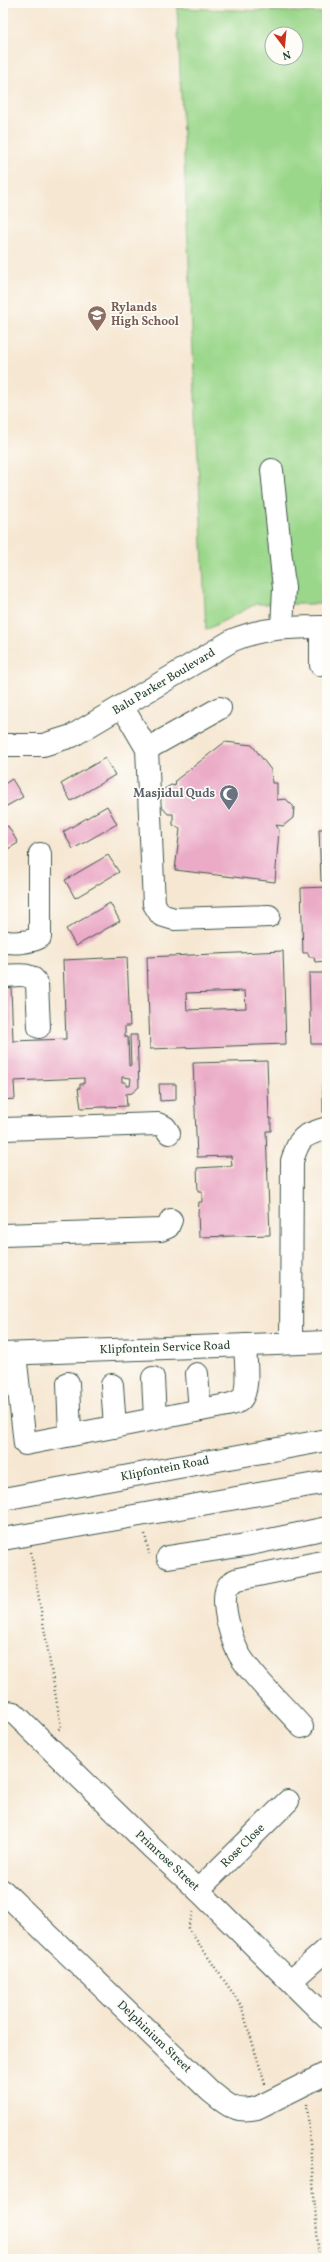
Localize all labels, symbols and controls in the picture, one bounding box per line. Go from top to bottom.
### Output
north arrow [264,26,304,66]
text: N [280,46,292,62]
place label: Rylands High School [111,300,179,330]
school or university icon: Rylands High School [86,304,108,332]
street label: Balu Parker Boulevard [109,645,219,719]
mosque icon: Masjidul Quds [218,783,240,811]
place label: Masjidul Quds [133,786,215,802]
street label: Klipfontein Service Road [99,1338,231,1358]
street label: Klipfontein Road [119,1453,211,1485]
street label: Rose Close [217,1820,269,1872]
street label: Primrose Street [131,1827,203,1895]
street label: Delphinium Street [113,1997,195,2077]

